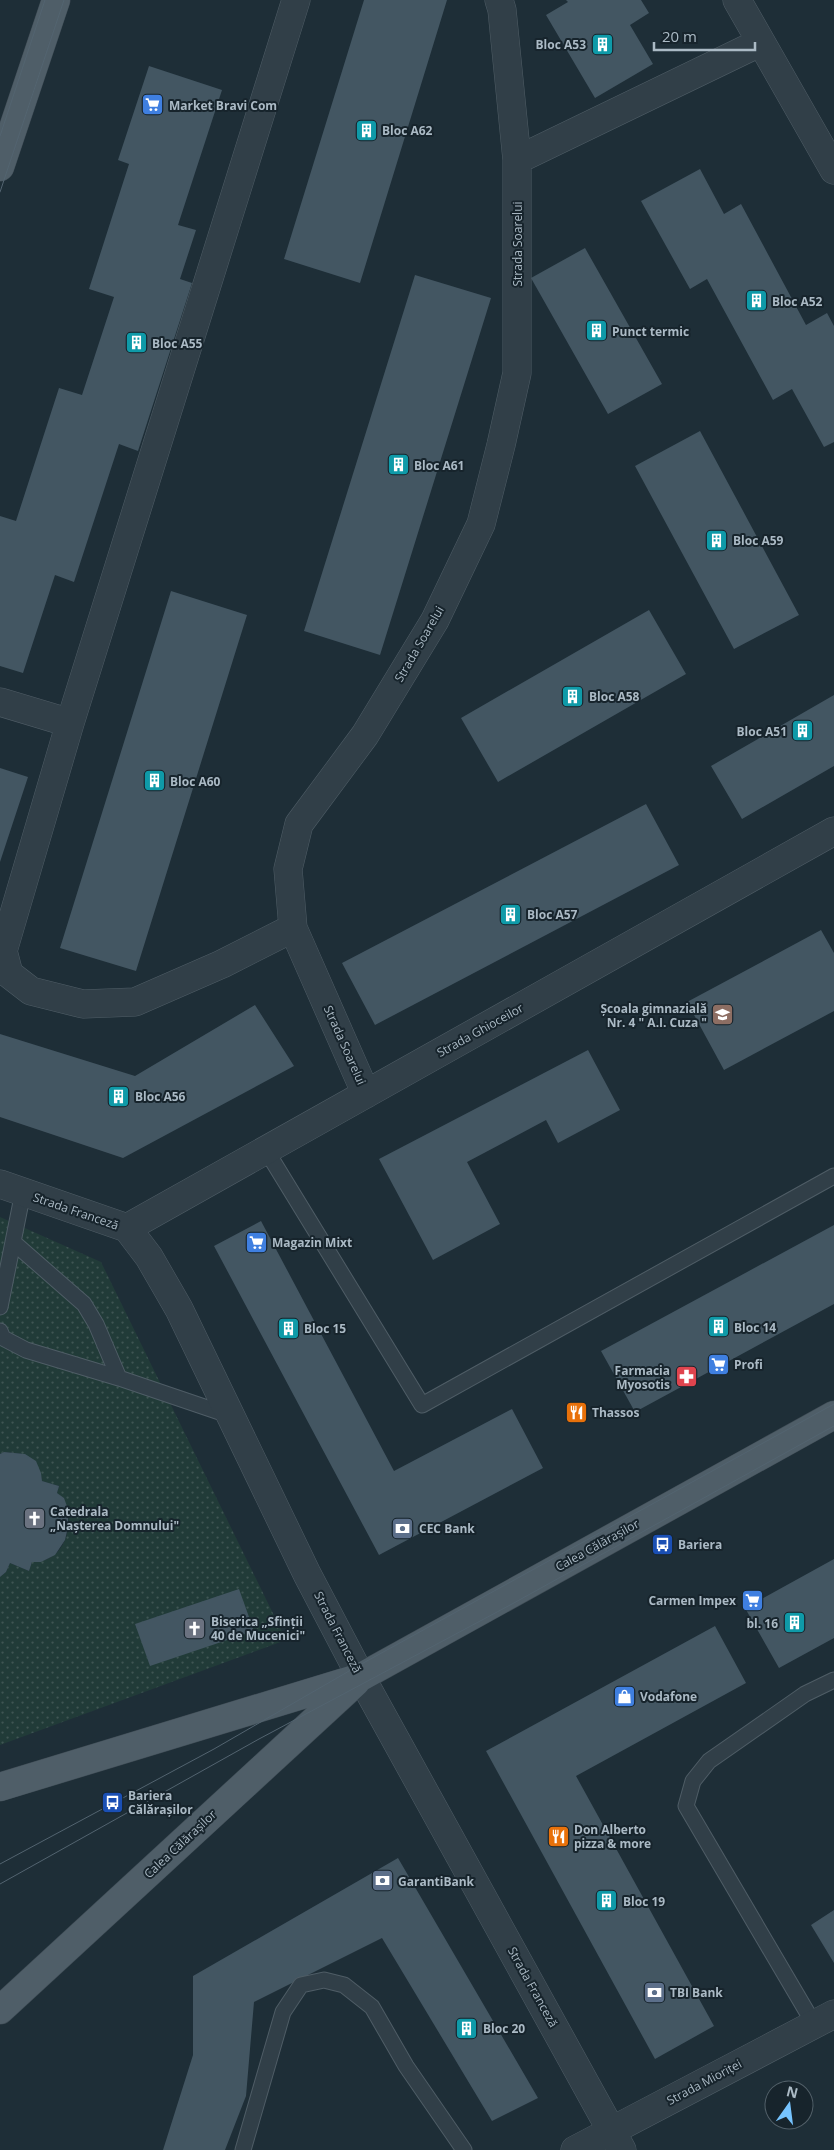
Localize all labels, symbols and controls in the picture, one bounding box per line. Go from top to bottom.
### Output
scale bar [654,20,755,52]
text: 20 m [662,26,697,46]
building icon: Bloc A53 [590,32,614,56]
place label: Bloc A53 [536,36,586,53]
supermarket icon: Market Bravi Com [141,93,165,117]
place label: Market Bravi Com [169,97,277,114]
building icon: Bloc A62 [354,118,378,142]
place label: Bloc A62 [382,122,433,139]
street label: Strada Soarelui [509,201,526,287]
building icon: Bloc A52 [744,289,768,313]
place label: Bloc A52 [772,293,823,310]
building icon: Punct termic [584,319,608,343]
place label: Punct termic [612,323,689,340]
building icon: Bloc A55 [124,331,148,355]
place label: Bloc A55 [152,335,203,352]
building icon: Bloc A61 [386,453,410,477]
place label: Bloc A61 [414,457,464,474]
building icon: Bloc A59 [705,528,729,552]
place label: Bloc A59 [733,532,784,549]
street label: Strada Soarelui [390,603,448,685]
building icon: Bloc A58 [561,684,585,708]
place label: Bloc A58 [589,688,640,705]
building icon: Bloc A51 [791,719,815,743]
place label: Bloc A51 [737,723,787,740]
building icon: Bloc A60 [142,769,166,793]
place label: Bloc A60 [170,773,221,790]
building icon: Bloc A57 [499,902,523,926]
place label: Bloc A57 [527,906,578,923]
street label: Strada Ghioceilor [434,999,526,1061]
place label: Școala gimnazială Nr. 4 " A.I. Cuza " [600,1000,707,1031]
street label: Strada Soarelui [320,1003,370,1087]
school or university icon: Școala gimnazială Nr. 4 " A.I. Cuza " [711,1003,735,1027]
building icon: Bloc A56 [107,1084,131,1108]
place label: Bloc A56 [135,1088,186,1105]
street label: Strada Franceză [31,1188,121,1234]
supermarket icon: Magazin Mixt [244,1230,268,1254]
place label: Magazin Mixt [272,1234,352,1251]
building icon: Bloc 14 [706,1315,730,1339]
building icon: Bloc 15 [276,1316,300,1340]
place label: Bloc 14 [734,1319,776,1336]
place label: Bloc 15 [304,1320,346,1337]
supermarket icon: Profi [706,1352,730,1376]
place label: Profi [734,1356,763,1373]
place label: Farmacia Myosotis [615,1362,670,1393]
pharmacy icon: Farmacia Myosotis [674,1365,698,1389]
restaurant icon: Thassos [564,1400,588,1424]
place label: Thassos [592,1404,639,1421]
place label: Catedrala „Nașterea Domnului" [50,1503,179,1534]
church icon: Catedrala „Nașterea Domnului" [22,1506,46,1530]
street label: Calea Călărașilor [552,1515,642,1575]
bank icon: CEC Bank [391,1516,415,1540]
place label: CEC Bank [419,1520,475,1537]
bus stop icon: Bariera [650,1532,674,1556]
place label: Bariera [678,1536,722,1553]
street label: Strada Franceză [310,1588,366,1676]
supermarket icon: Carmen Impex [740,1588,764,1612]
place label: Carmen Impex [648,1592,736,1609]
building icon: bl. 16 [782,1611,806,1635]
place label: Biserica „Sfinții 40 de Mucenici" [211,1613,305,1644]
place label: bl. 16 [746,1615,778,1632]
church icon: Biserica „Sfinții 40 de Mucenici" [183,1616,207,1640]
shop icon: Vodafone [612,1684,636,1708]
place label: Vodafone [640,1688,697,1705]
place label: Bariera Călărașilor [128,1787,193,1818]
bus stop icon: Bariera Călărașilor [100,1790,124,1814]
street label: Calea Călărașilor [140,1806,220,1882]
place label: Don Alberto pizza & more [574,1821,651,1852]
restaurant icon: Don Alberto pizza & more [546,1824,570,1848]
bank icon: GarantiBank [370,1869,394,1893]
place label: GarantiBank [398,1873,475,1890]
building icon: Bloc 19 [595,1889,619,1913]
place label: Bloc 19 [623,1893,665,1910]
street label: Strada Franceză [504,1944,562,2030]
bank icon: TBI Bank [642,1980,666,2004]
place label: TBI Bank [670,1984,723,2001]
building icon: Bloc 20 [455,2016,479,2040]
place label: Bloc 20 [483,2020,525,2037]
street label: Strada Mioriței [664,2055,744,2109]
north arrow [764,2080,814,2130]
text: N [784,2081,800,2102]

